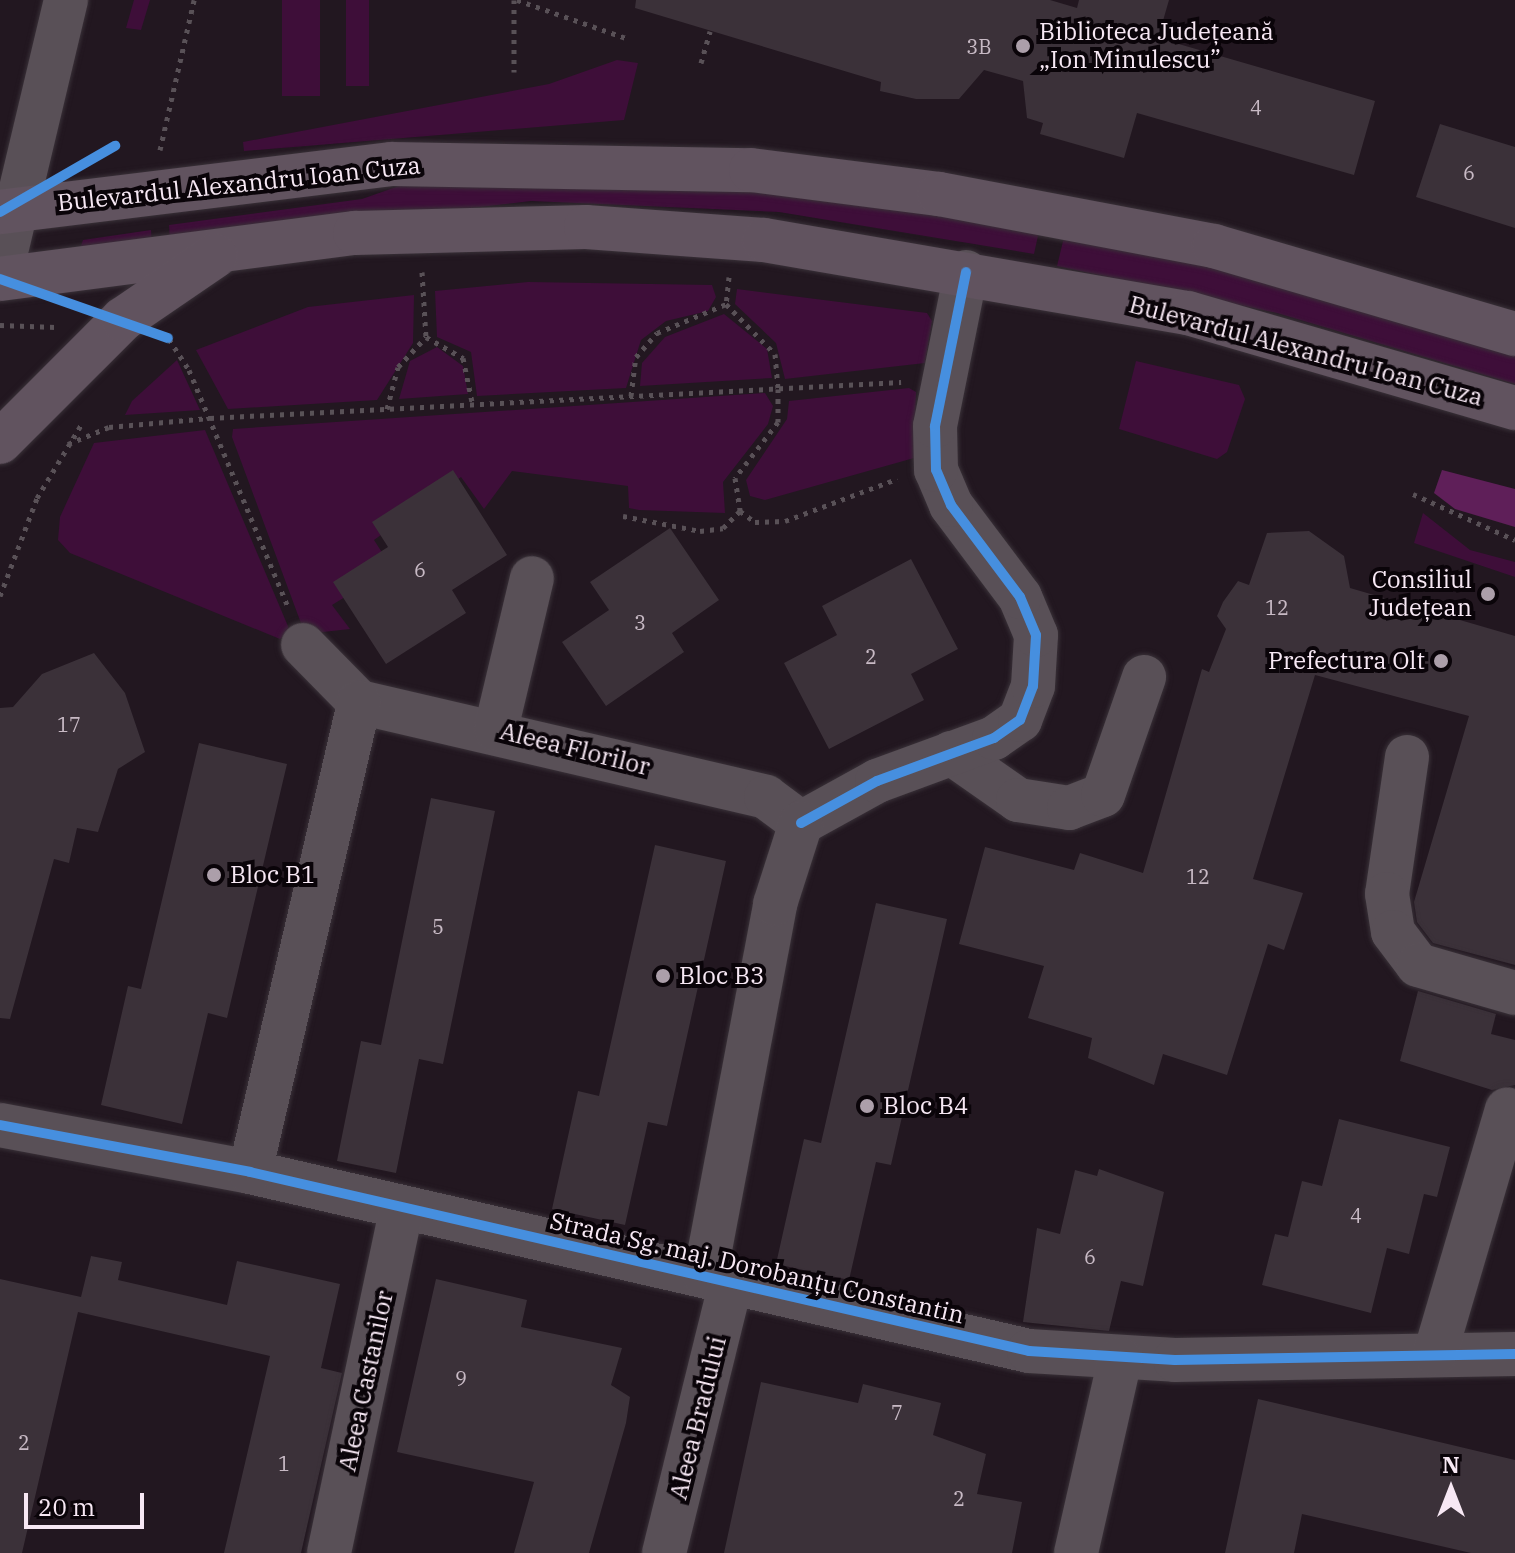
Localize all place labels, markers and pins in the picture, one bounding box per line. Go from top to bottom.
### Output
place label: Biblioteca Județeană „Ion Minulescu” [1039,18,1274,74]
marker: Biblioteca Județeană „Ion Minulescu” [1014,37,1032,55]
place label: Consiliul Județean [1369,566,1472,622]
marker: Consiliul Județean [1479,585,1497,603]
place label: Prefectura Olt [1268,647,1425,675]
marker: Prefectura Olt [1432,652,1450,670]
place label: Bloc B1 [230,861,315,889]
marker: Bloc B1 [205,866,223,884]
place label: Bloc B3 [679,962,764,990]
marker: Bloc B3 [654,967,672,985]
place label: Bloc B4 [883,1092,968,1120]
marker: Bloc B4 [858,1097,876,1115]

